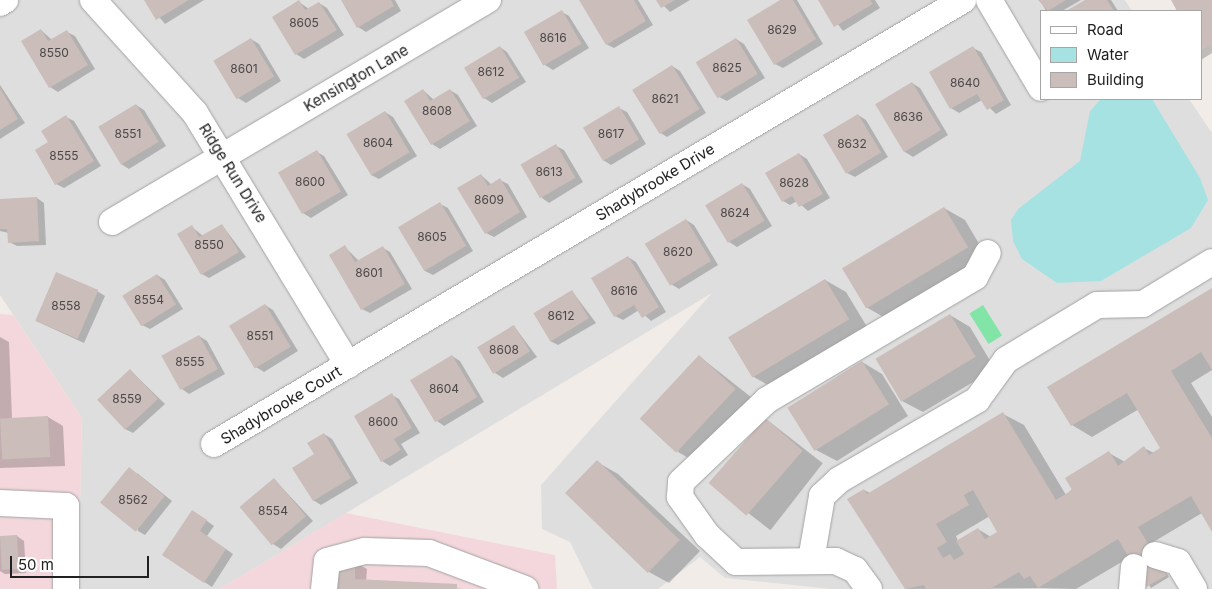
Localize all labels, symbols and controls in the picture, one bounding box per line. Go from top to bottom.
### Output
legend [1040,10,1202,100]
house number: 8605 [289,16,319,30]
text: Road [1087,20,1123,39]
house number: 8629 [767,23,797,37]
house number: 8616 [539,31,567,45]
street label: Kensington Lane [300,41,412,115]
text: Water [1087,45,1129,64]
house number: 8550 [39,46,69,60]
house number: 8625 [712,61,742,75]
house number: 8601 [230,62,258,76]
house number: 8612 [477,65,505,79]
text: Building [1087,70,1144,89]
house number: 8640 [950,76,980,90]
house number: 8621 [651,92,679,106]
house number: 8608 [422,104,452,118]
house number: 8636 [893,110,923,124]
street label: Ridge Run Drive [195,120,271,226]
house number: 8551 [115,127,141,141]
house number: 8617 [598,127,624,141]
house number: 8604 [363,136,393,150]
house number: 8632 [837,137,867,151]
street label: Shadybrooke Drive [592,139,718,225]
house number: 8555 [49,149,79,163]
house number: 8613 [535,165,563,179]
house number: 8600 [295,175,325,189]
house number: 8628 [779,176,809,190]
house number: 8609 [474,193,504,207]
house number: 8624 [720,206,750,220]
house number: 8605 [417,230,447,244]
house number: 8550 [194,238,224,252]
house number: 8620 [663,245,693,259]
house number: 8601 [355,266,383,280]
house number: 8616 [610,284,638,298]
house number: 8554 [134,293,164,307]
house number: 8558 [51,299,81,313]
house number: 8612 [547,309,575,323]
house number: 8551 [247,329,273,343]
house number: 8608 [489,343,519,357]
house number: 8555 [175,355,205,369]
street label: Shadybrooke Court [217,362,345,448]
house number: 8604 [429,382,459,396]
house number: 8559 [112,392,142,406]
house number: 8600 [368,415,398,429]
house number: 8562 [118,493,148,507]
house number: 8554 [258,504,288,518]
scale bar [12,546,151,578]
text: 50 m [18,555,54,574]

